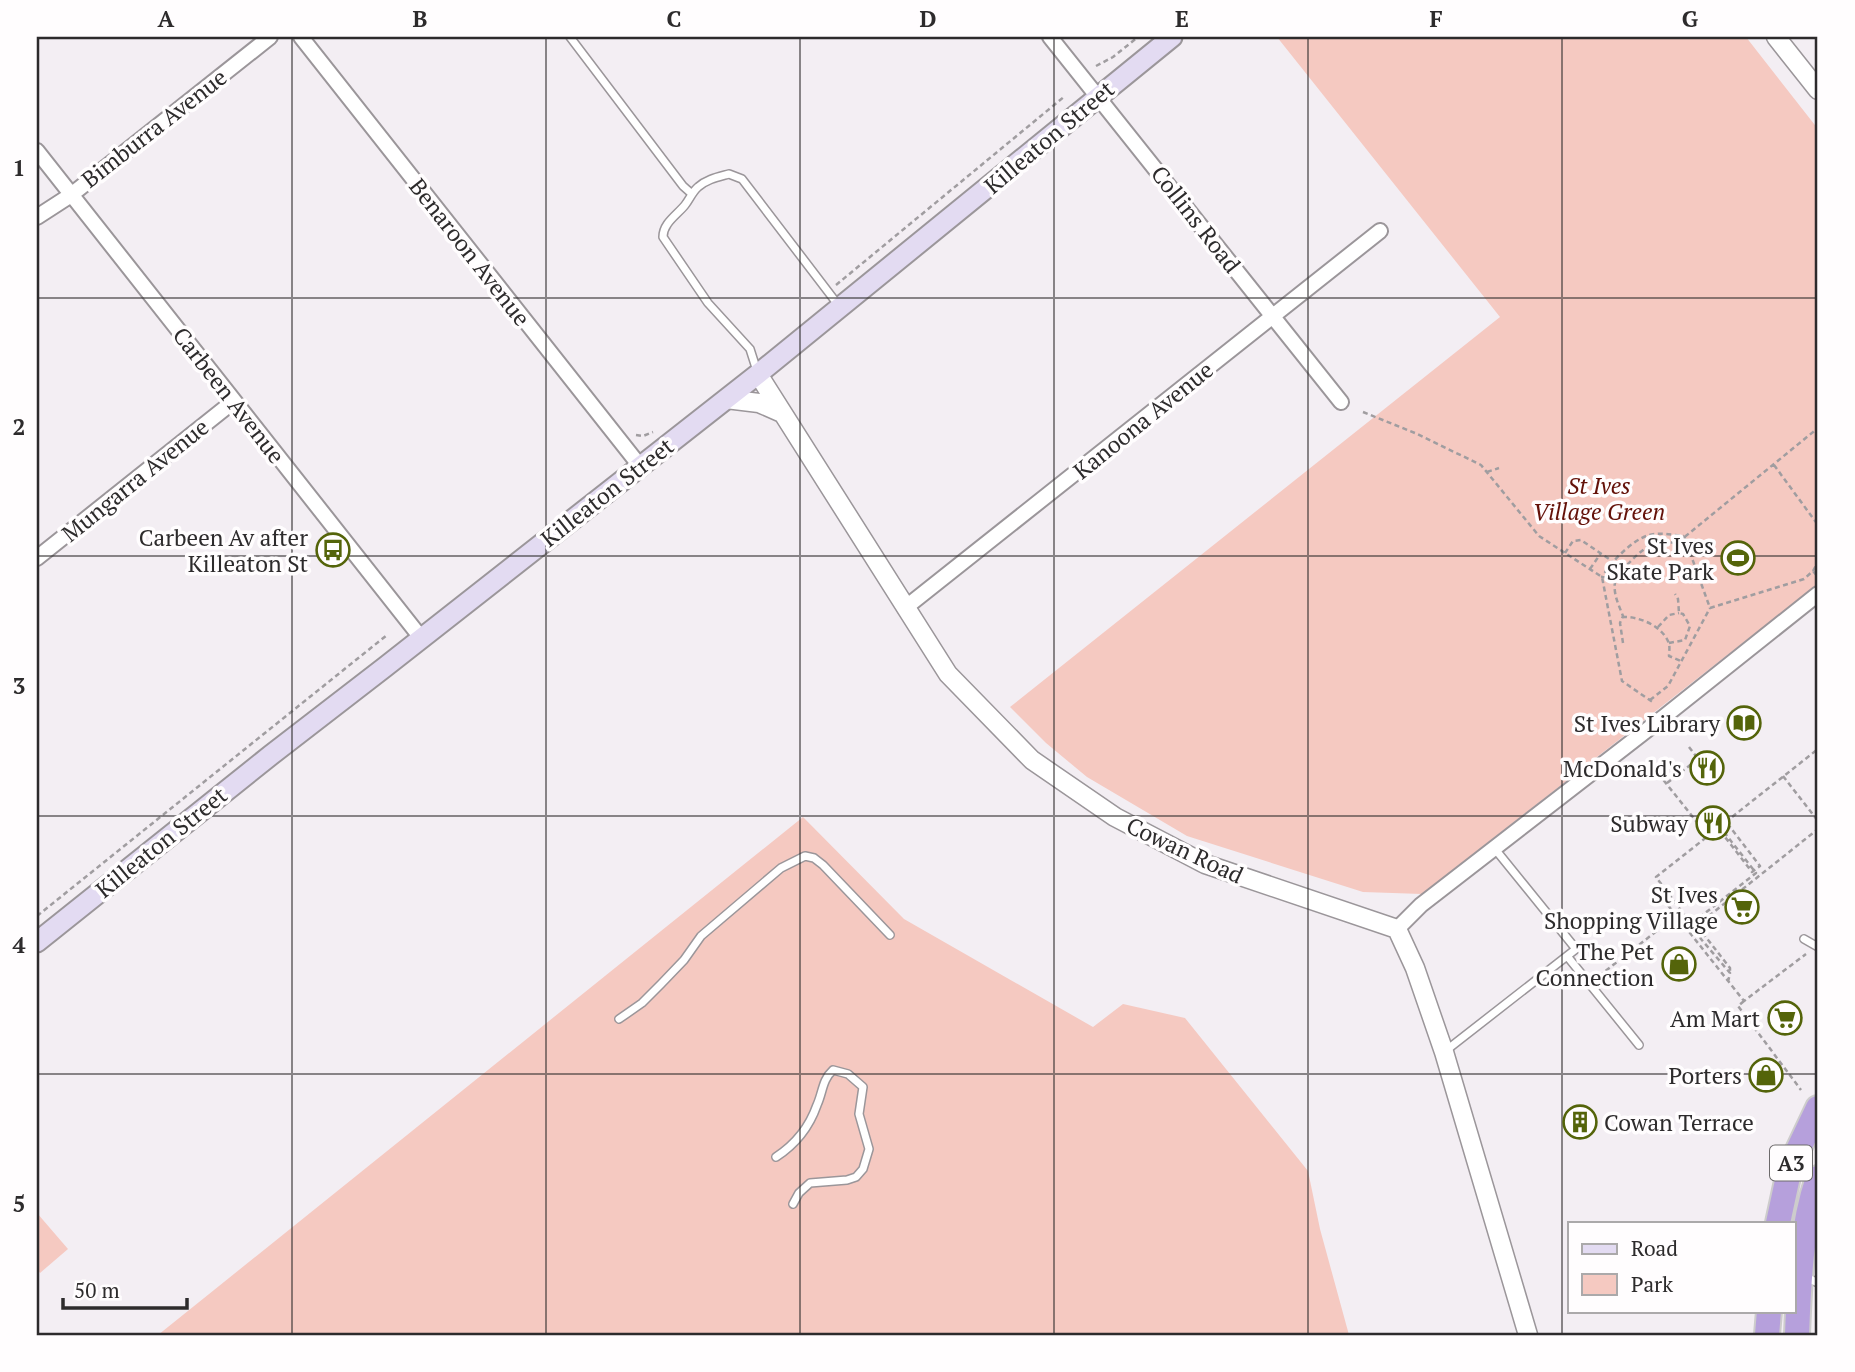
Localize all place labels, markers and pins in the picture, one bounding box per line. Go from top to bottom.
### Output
place label: Carbeen Av after Killeaton St [139,522,308,579]
place label: St Ives Skate Park [1606,530,1714,587]
bus stop icon: Carbeen Av after Killeaton St [314,531,352,569]
sports icon: St Ives Skate Park [1719,539,1757,577]
library icon: St Ives Library [1725,704,1763,742]
place label: St Ives Library [1574,708,1720,739]
restaurant icon: McDonald's [1688,749,1726,787]
place label: McDonald's [1563,753,1682,784]
restaurant icon: Subway [1694,804,1732,842]
place label: Subway [1610,808,1688,839]
place label: St Ives Shopping Village [1544,879,1718,936]
supermarket icon: St Ives Shopping Village [1723,888,1761,926]
place label: The Pet Connection [1536,936,1654,993]
shop icon: The Pet Connection [1660,945,1698,983]
supermarket icon: Am Mart [1766,999,1804,1037]
place label: Am Mart [1670,1003,1760,1034]
shop icon: Porters [1747,1056,1785,1094]
place label: Porters [1669,1060,1742,1091]
building icon: Cowan Terrace [1561,1103,1599,1141]
place label: Cowan Terrace [1604,1107,1754,1138]

